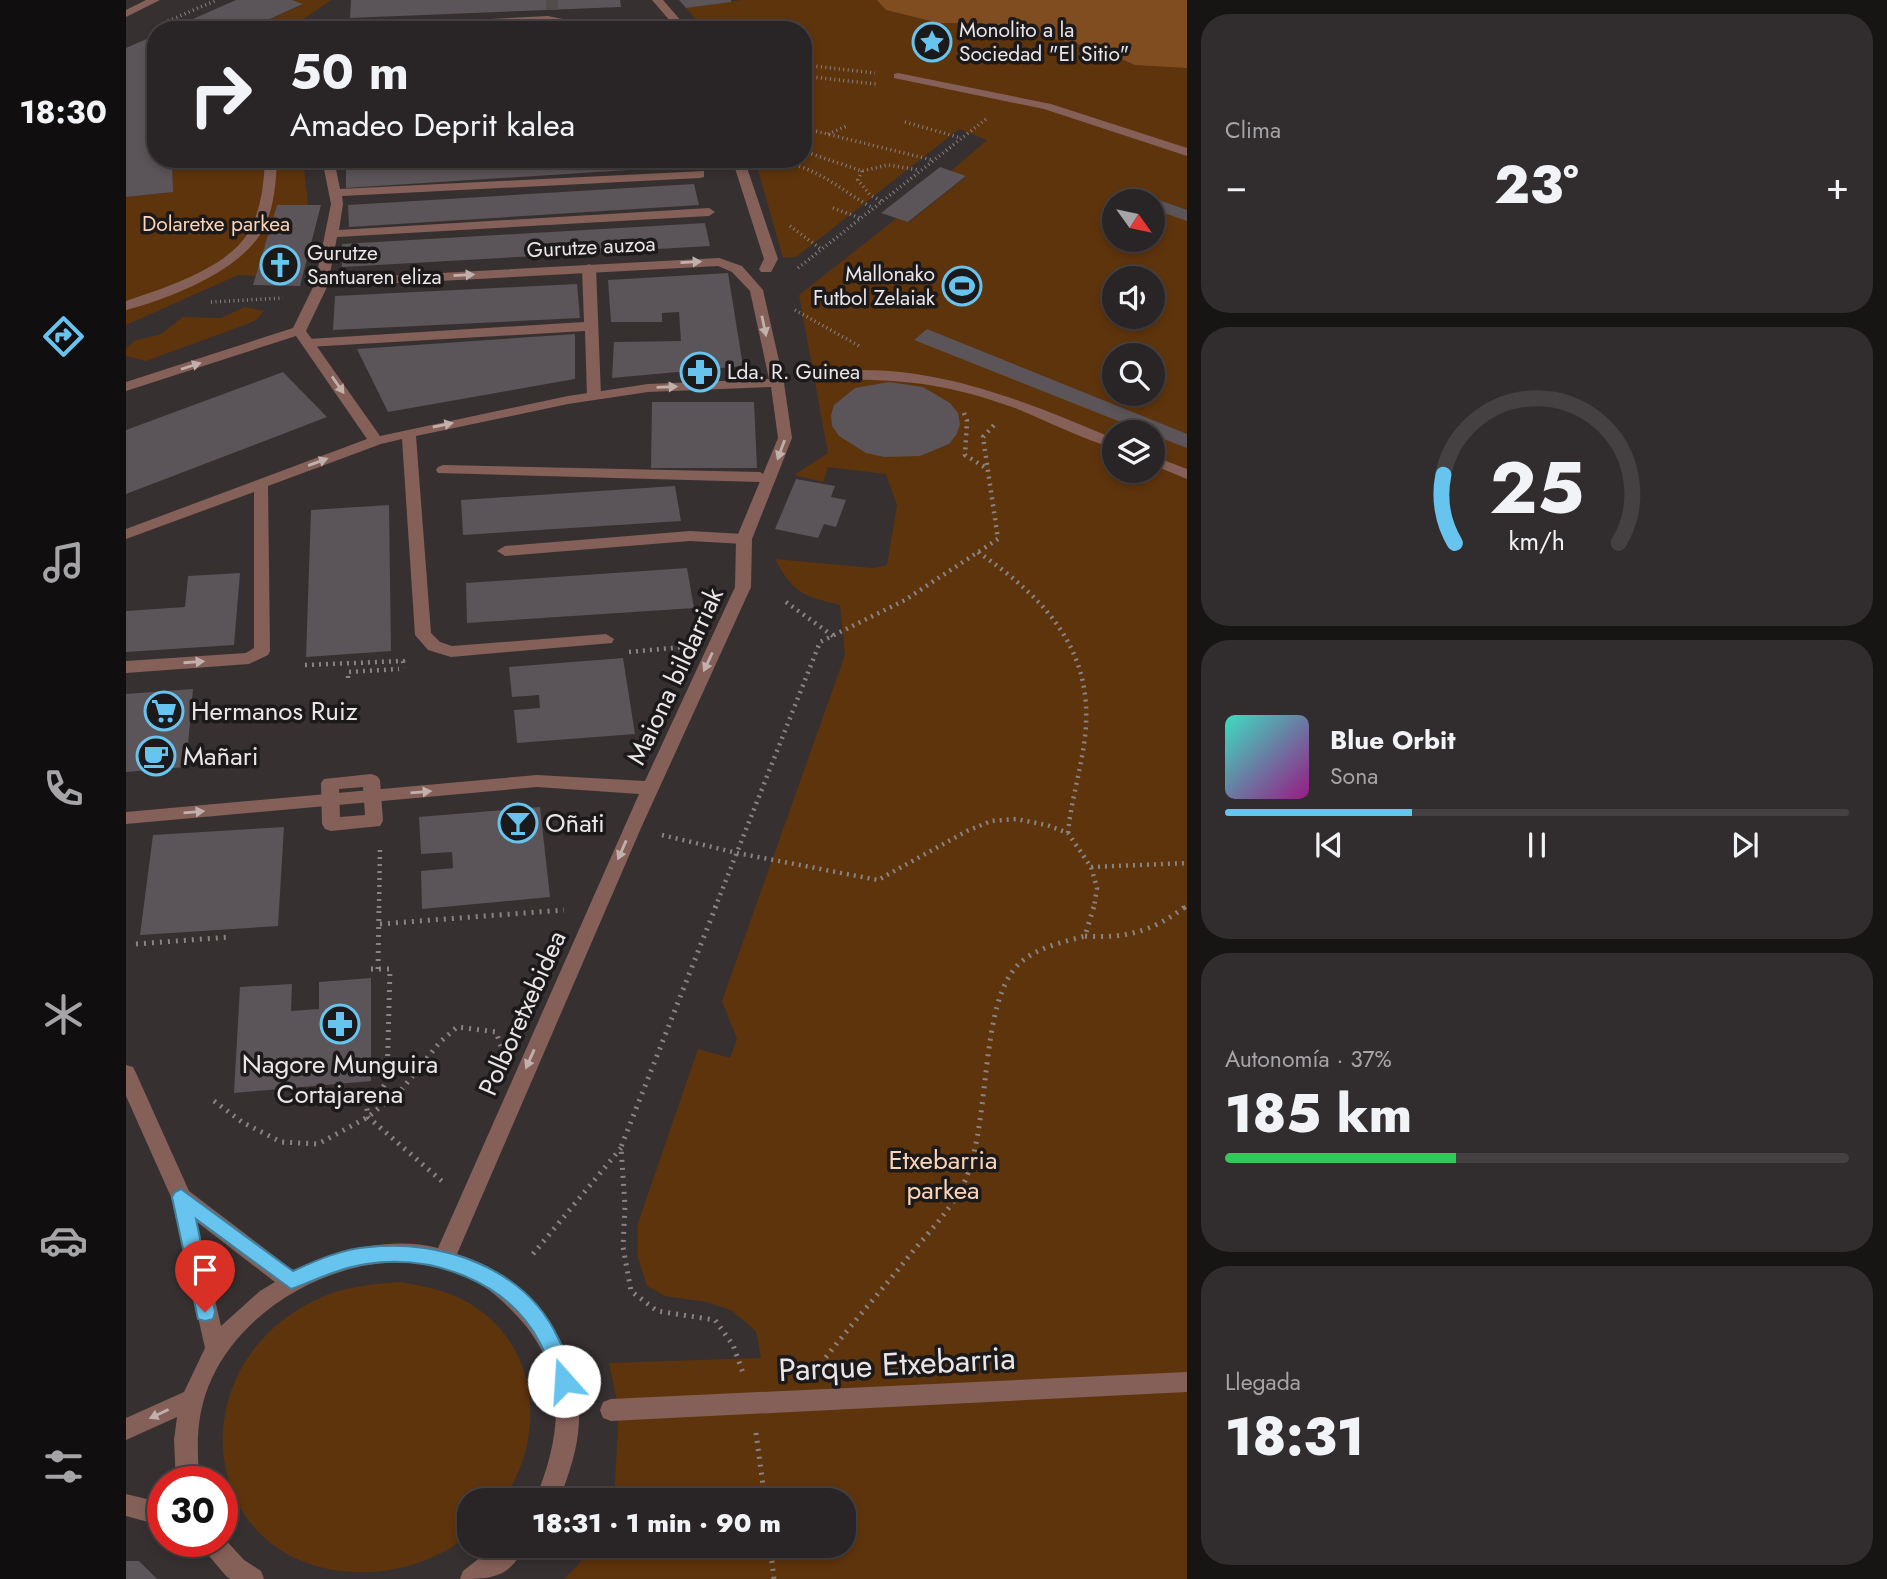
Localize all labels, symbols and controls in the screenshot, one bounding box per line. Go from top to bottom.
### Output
place label: Monolito a la Sociedad "El Sitio" [959,15,1129,69]
place icon: Monolito a la Sociedad "El Sitio" [911,21,953,63]
text: 50 m [290,37,409,107]
icon: right [175,49,266,140]
text: 18:30 [19,89,107,135]
text: Amadeo Deprit kalea [290,102,575,148]
text: Clima [1225,113,1281,147]
text: 23° [1494,147,1579,223]
text: − [1225,158,1247,213]
text: + [1826,158,1849,213]
north arrow [1102,189,1166,252]
map controls [1102,189,1165,483]
park label: Dolaretxe parkea [142,209,290,239]
street label: Gurutze auzoa [526,229,656,265]
place label: Gurutze Santuaren eliza [307,238,442,292]
church icon: Gurutze Santuaren eliza [259,244,301,286]
one-way arrow [680,256,702,267]
place label: Mallonako Futbol Zelaiak [813,259,936,313]
sports icon: Mallonako Futbol Zelaiak [941,265,983,307]
button: sound [1102,266,1165,329]
one-way arrow [453,269,475,280]
icon: directions [39,312,88,361]
one-way arrow [758,315,769,337]
button: search [1102,343,1165,406]
pharmacy icon: Lda. R. Guinea [679,351,721,393]
place label: Lda. R. Guinea [727,357,860,387]
one-way arrow [181,360,202,371]
one-way arrow [331,376,345,394]
one-way arrow [656,381,678,392]
one-way arrow [432,420,454,431]
button: layers [1102,420,1165,483]
text: 25 [1490,435,1584,540]
one-way arrow [775,440,786,461]
one-way arrow [308,456,329,467]
text: km/h [1509,522,1565,558]
icon: music [39,538,88,587]
street label: Maiona bildarriak [617,580,733,771]
one-way arrow [702,652,714,672]
one-way arrow [183,656,205,667]
supermarket icon: Hermanos Ruiz [143,690,185,732]
place label: Hermanos Ruiz [191,692,358,730]
text: Blue Orbit [1330,721,1455,759]
cafe icon: Mañari [135,735,177,777]
place label: Mañari [183,737,258,775]
text: Sona [1330,759,1378,793]
icon: phone [39,764,88,813]
one-way arrow [410,786,432,797]
bar icon: Oñati [497,802,539,844]
place label: Oñati [545,804,605,842]
one-way arrow [183,806,205,817]
icon: previous [1310,826,1348,864]
icon: pause [1518,826,1556,864]
icon: next [1726,826,1764,864]
one-way arrow [616,840,627,861]
street label: Polboretxebidea [469,924,575,1102]
icon: climate [39,990,88,1039]
pharmacy icon: Nagore Munguira Cortajarena [319,1003,361,1045]
text: Autonomía · 37% [1225,1042,1392,1076]
place label: Nagore Munguira Cortajarena [242,1045,438,1113]
one-way arrow [524,1049,536,1069]
text: 185 km [1225,1076,1412,1152]
park label: Etxebarria parkea [889,1141,997,1209]
icon: car [39,1216,88,1265]
pin [175,1240,235,1312]
icon: arrive [186,1251,224,1289]
street label: Parque Etxebarria [777,1335,1017,1393]
position arrow [527,1344,601,1418]
text: Llegada [1225,1365,1301,1399]
text: 18:31 [1225,1399,1364,1475]
one-way arrow [149,1408,169,1420]
icon: filters [39,1442,88,1491]
speed limit sign: 30 [147,1466,238,1557]
text: 18:31 · 1 min · 90 m [532,1504,781,1542]

